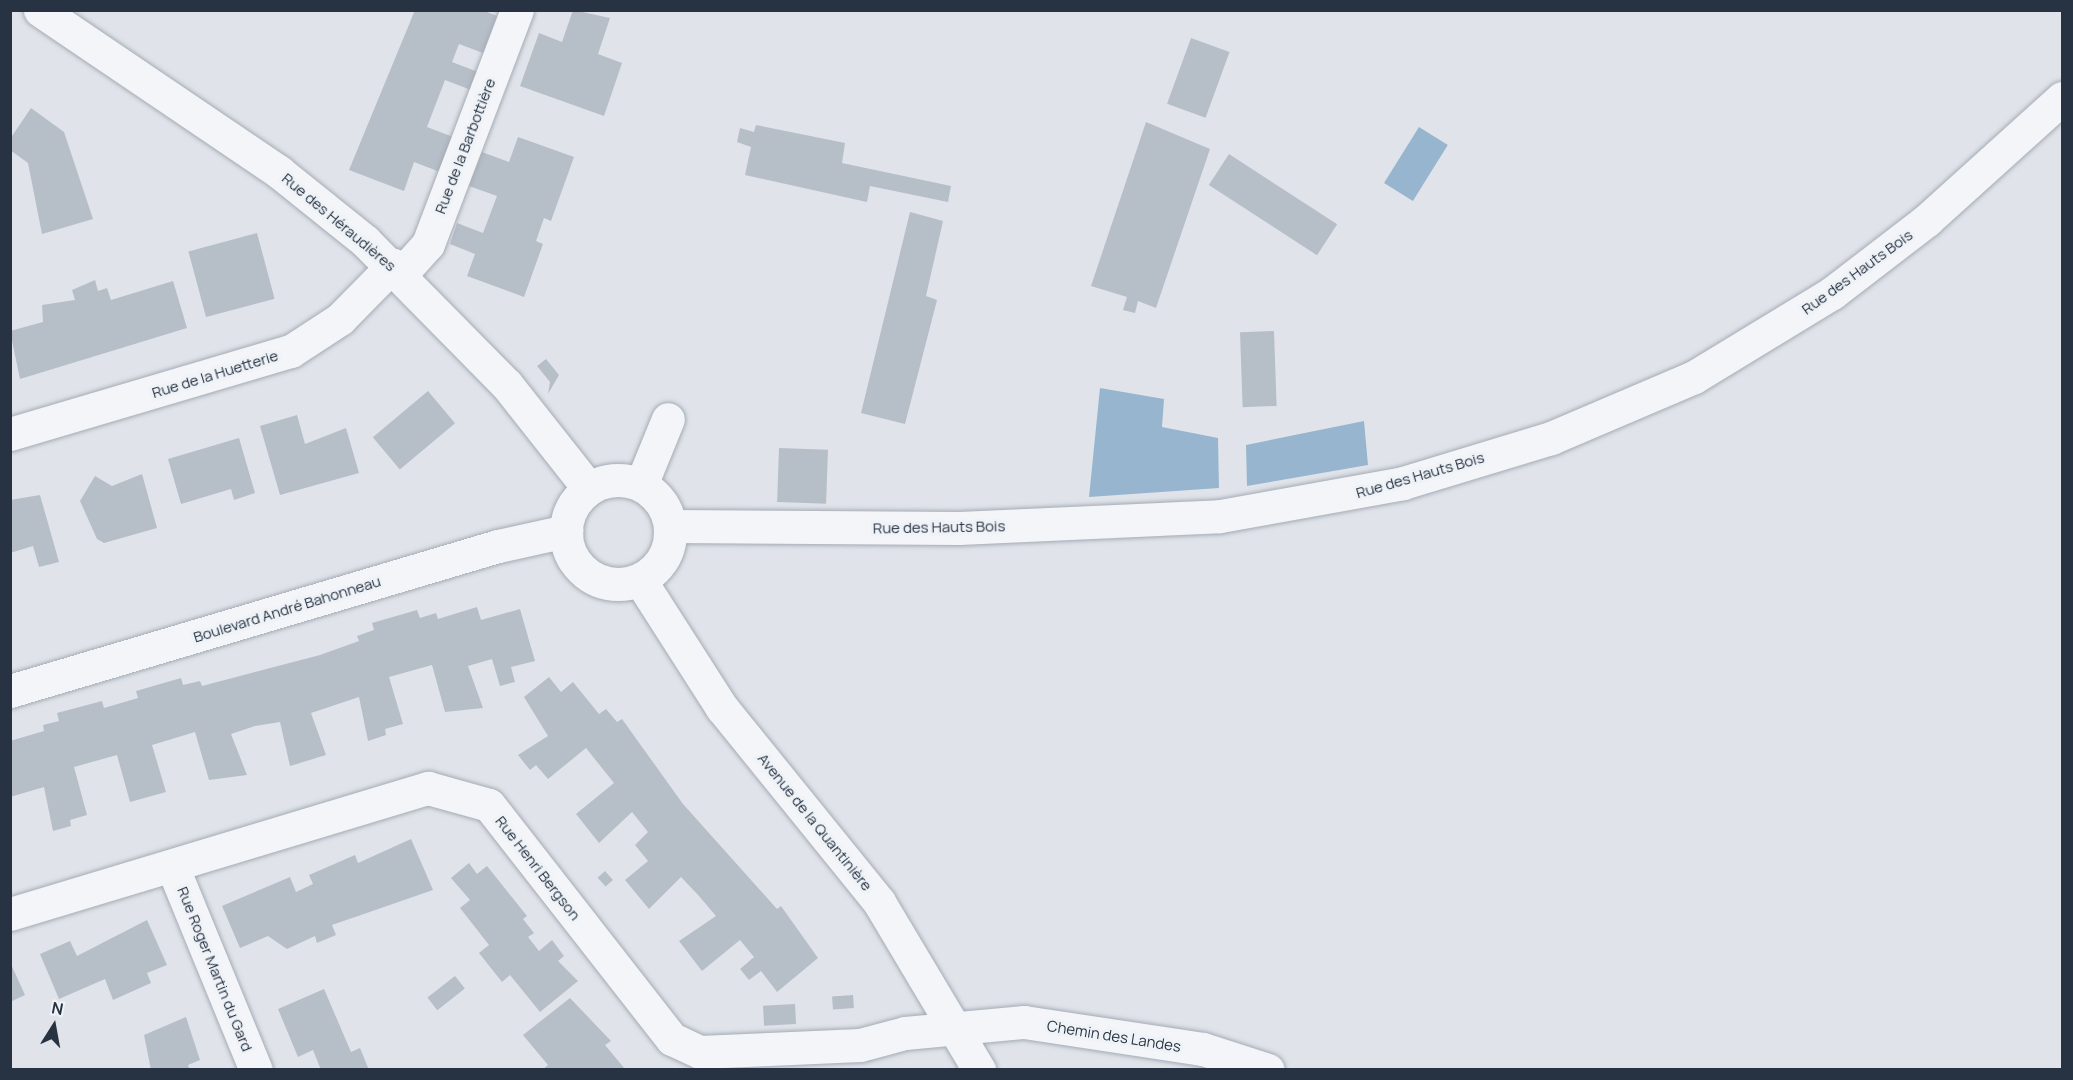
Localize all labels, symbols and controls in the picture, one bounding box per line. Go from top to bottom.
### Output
street label: Rue de la Barbottière [431,76,499,216]
street label: Rue des Héraudières [278,169,400,275]
street label: Rue des Hauts Bois [1798,226,1916,318]
street label: Rue de la Huetterie [150,346,280,402]
street label: Rue des Hauts Bois [1354,448,1486,502]
street label: Rue des Hauts Bois [873,517,1005,537]
street label: Boulevard André Bahonneau [191,572,383,646]
street label: Avenue de la Quantinière [754,750,876,894]
street label: Rue Henri Bergson [492,812,584,924]
street label: Rue Roger Martin du Gard [174,884,256,1054]
north arrow [24,996,84,1056]
text: N [50,996,65,1020]
street label: Chemin des Landes [1046,1017,1182,1055]

